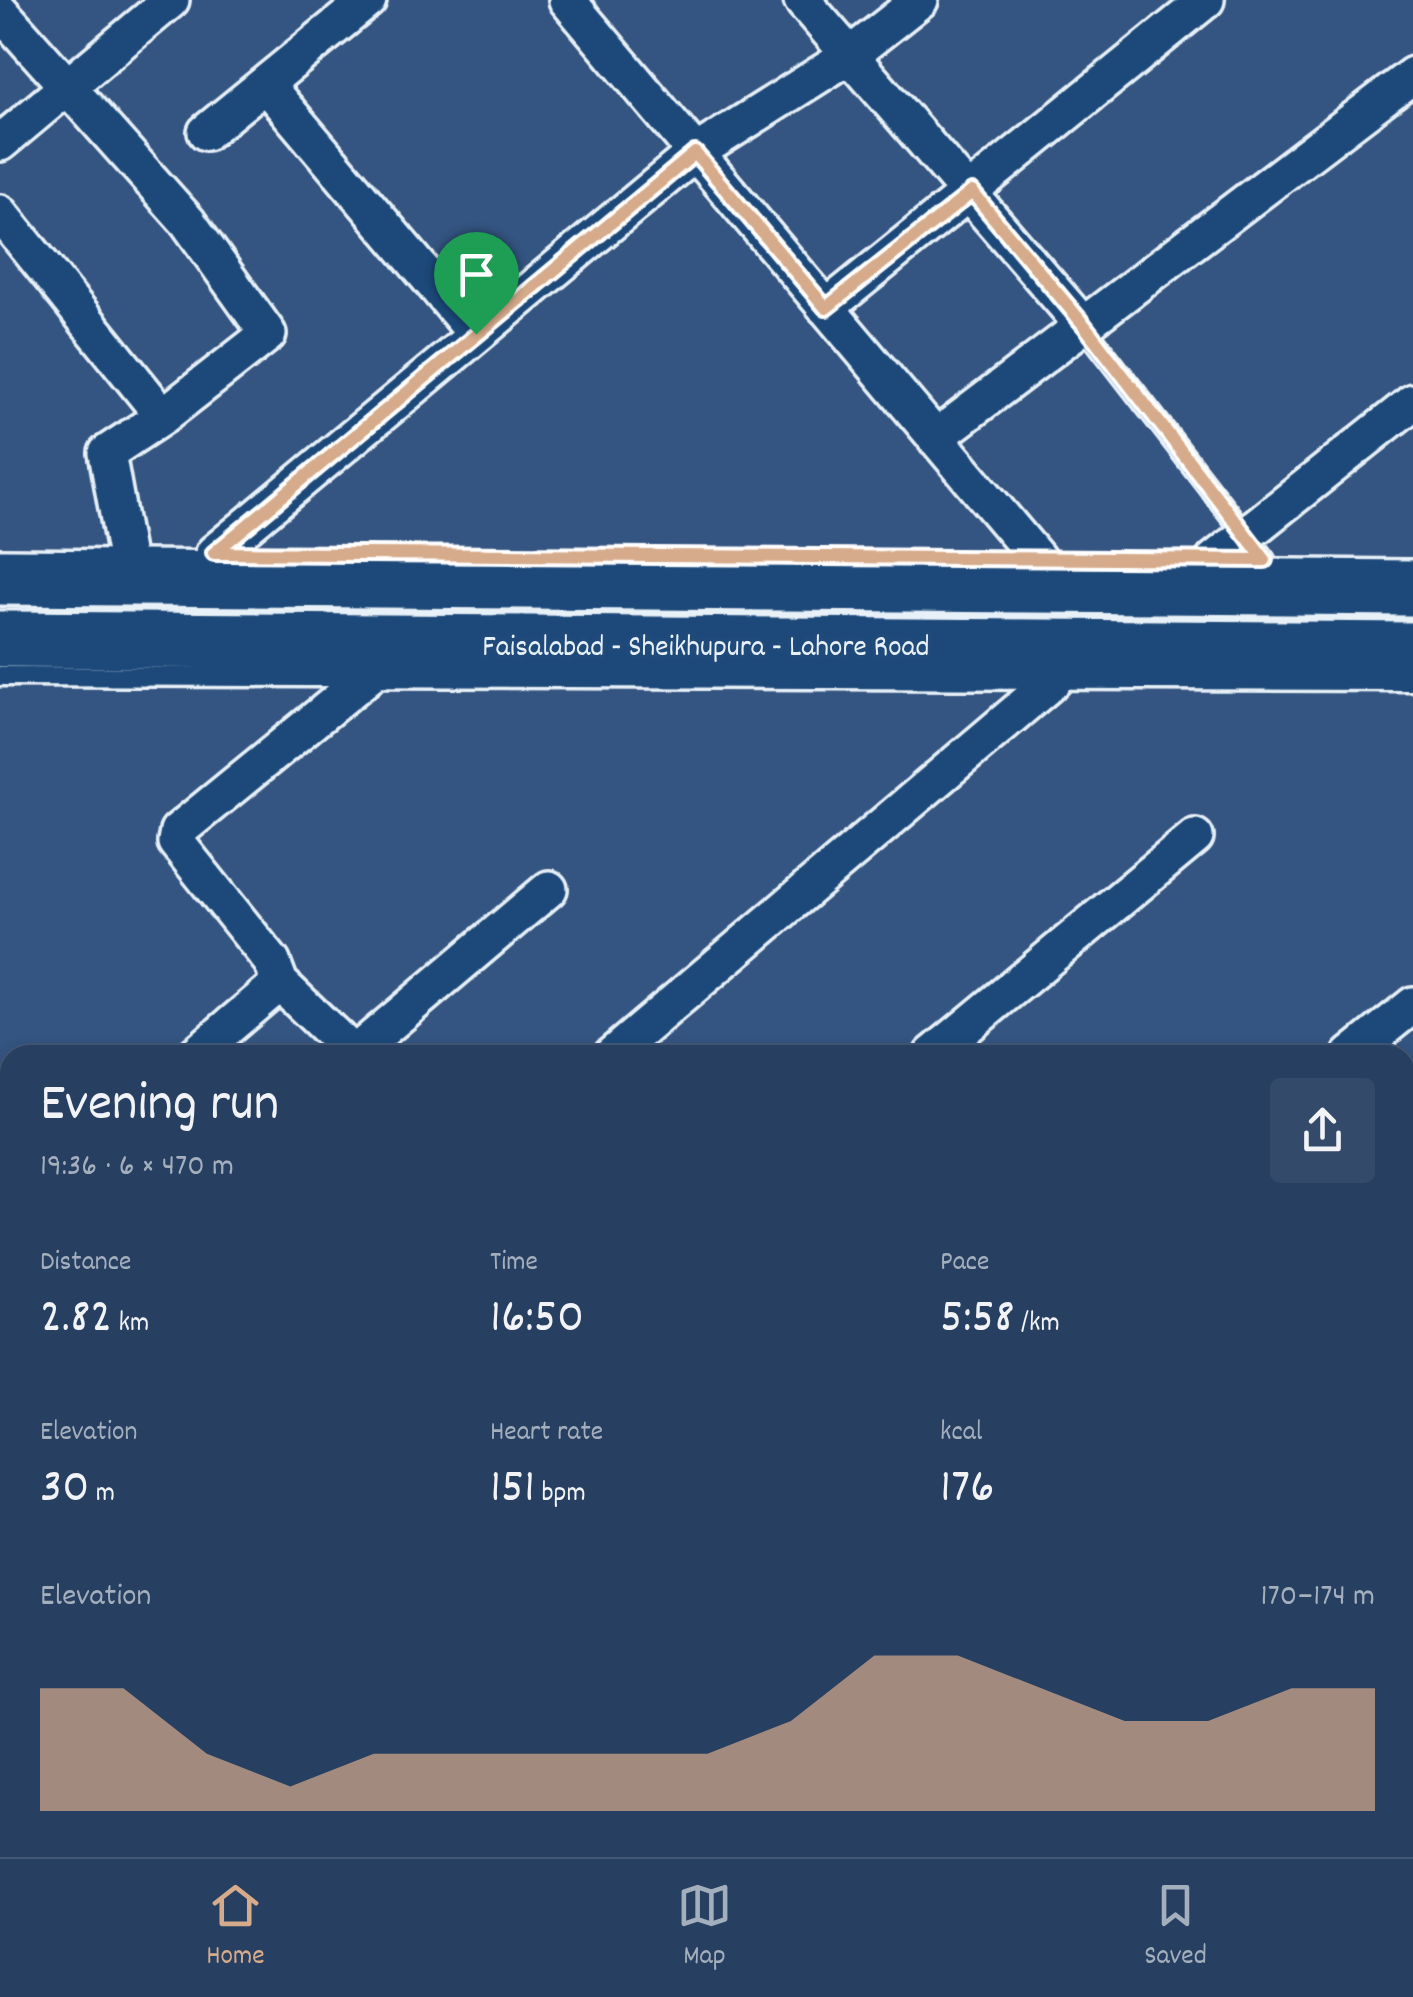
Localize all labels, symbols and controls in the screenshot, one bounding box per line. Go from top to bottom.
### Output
pin [434,232,519,335]
icon: arrive [449,247,504,302]
street label: Faisalabad - Sheikhupura - Lahore Road [482,628,930,671]
text: Evening run [40,1068,279,1147]
button: share [1270,1078,1375,1183]
text: 19:36 · 6 × 470 m [40,1145,234,1191]
text: Distance [40,1244,131,1284]
text: Time [490,1244,538,1284]
text: Pace [940,1244,989,1284]
text: 2.82 [40,1284,112,1356]
text: 16:50 [490,1284,584,1356]
text: 5:58 [940,1284,1015,1356]
text: km [112,1305,149,1345]
text: /km [1015,1305,1060,1345]
text: Elevation [40,1414,137,1454]
text: Heart rate [490,1414,603,1454]
text: kcal [940,1414,983,1454]
text: 30 [40,1454,89,1526]
text: 151 [490,1454,535,1526]
text: 176 [940,1454,995,1526]
text: m [89,1475,115,1515]
text: bpm [535,1475,586,1515]
text: Elevation [40,1575,151,1621]
text: 170–174 m [1261,1575,1375,1621]
tab: Home [206,1878,265,1978]
tab: Map [677,1878,732,1978]
tab: Saved [1144,1878,1207,1978]

